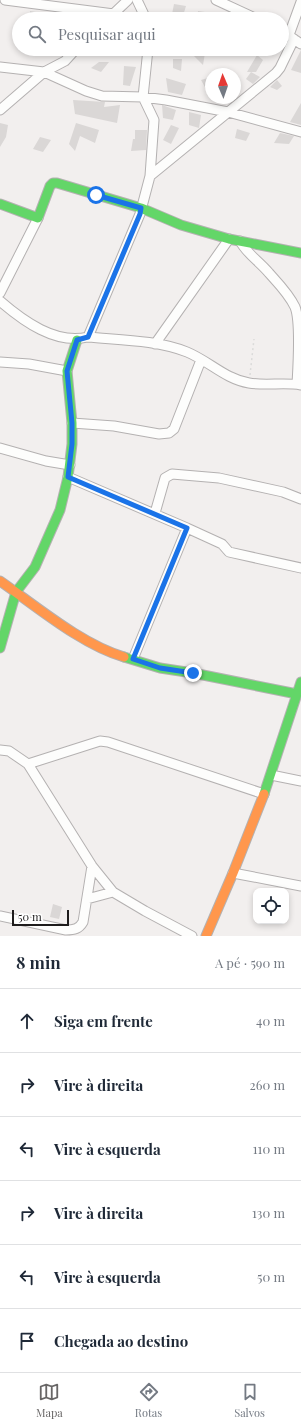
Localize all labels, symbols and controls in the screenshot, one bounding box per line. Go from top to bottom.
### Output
search box [12,12,289,56]
icon: search [26,23,48,45]
text: Pesquisar aqui [58,24,156,44]
north arrow [205,68,241,104]
route start [87,186,105,204]
route end [184,664,202,682]
map controls [253,888,289,924]
button: locate [253,888,289,924]
scale bar [12,908,69,927]
text: 50 m [18,909,42,924]
text: 8 min [16,951,61,973]
text: A pé · 590 m [215,954,285,971]
icon: ahead [16,1010,38,1032]
text: Siga em frente [54,1011,153,1031]
text: 40 m [256,1012,285,1029]
icon: right [16,1074,38,1096]
text: Vire à direita [54,1075,143,1095]
text: 260 m [249,1076,285,1093]
icon: left [16,1138,38,1160]
text: Vire à esquerda [54,1139,161,1159]
text: 110 m [253,1140,285,1157]
icon: right [16,1202,38,1224]
text: Vire à direita [54,1203,143,1223]
text: 130 m [252,1204,285,1221]
icon: left [16,1266,38,1288]
text: Vire à esquerda [54,1267,161,1287]
text: 50 m [257,1268,285,1285]
icon: arrive [16,1330,38,1352]
text: Chegada ao destino [54,1331,188,1351]
tab: Mapa [36,1381,63,1420]
tab: Rotas [135,1381,162,1420]
tab: Salvos [234,1381,265,1420]

